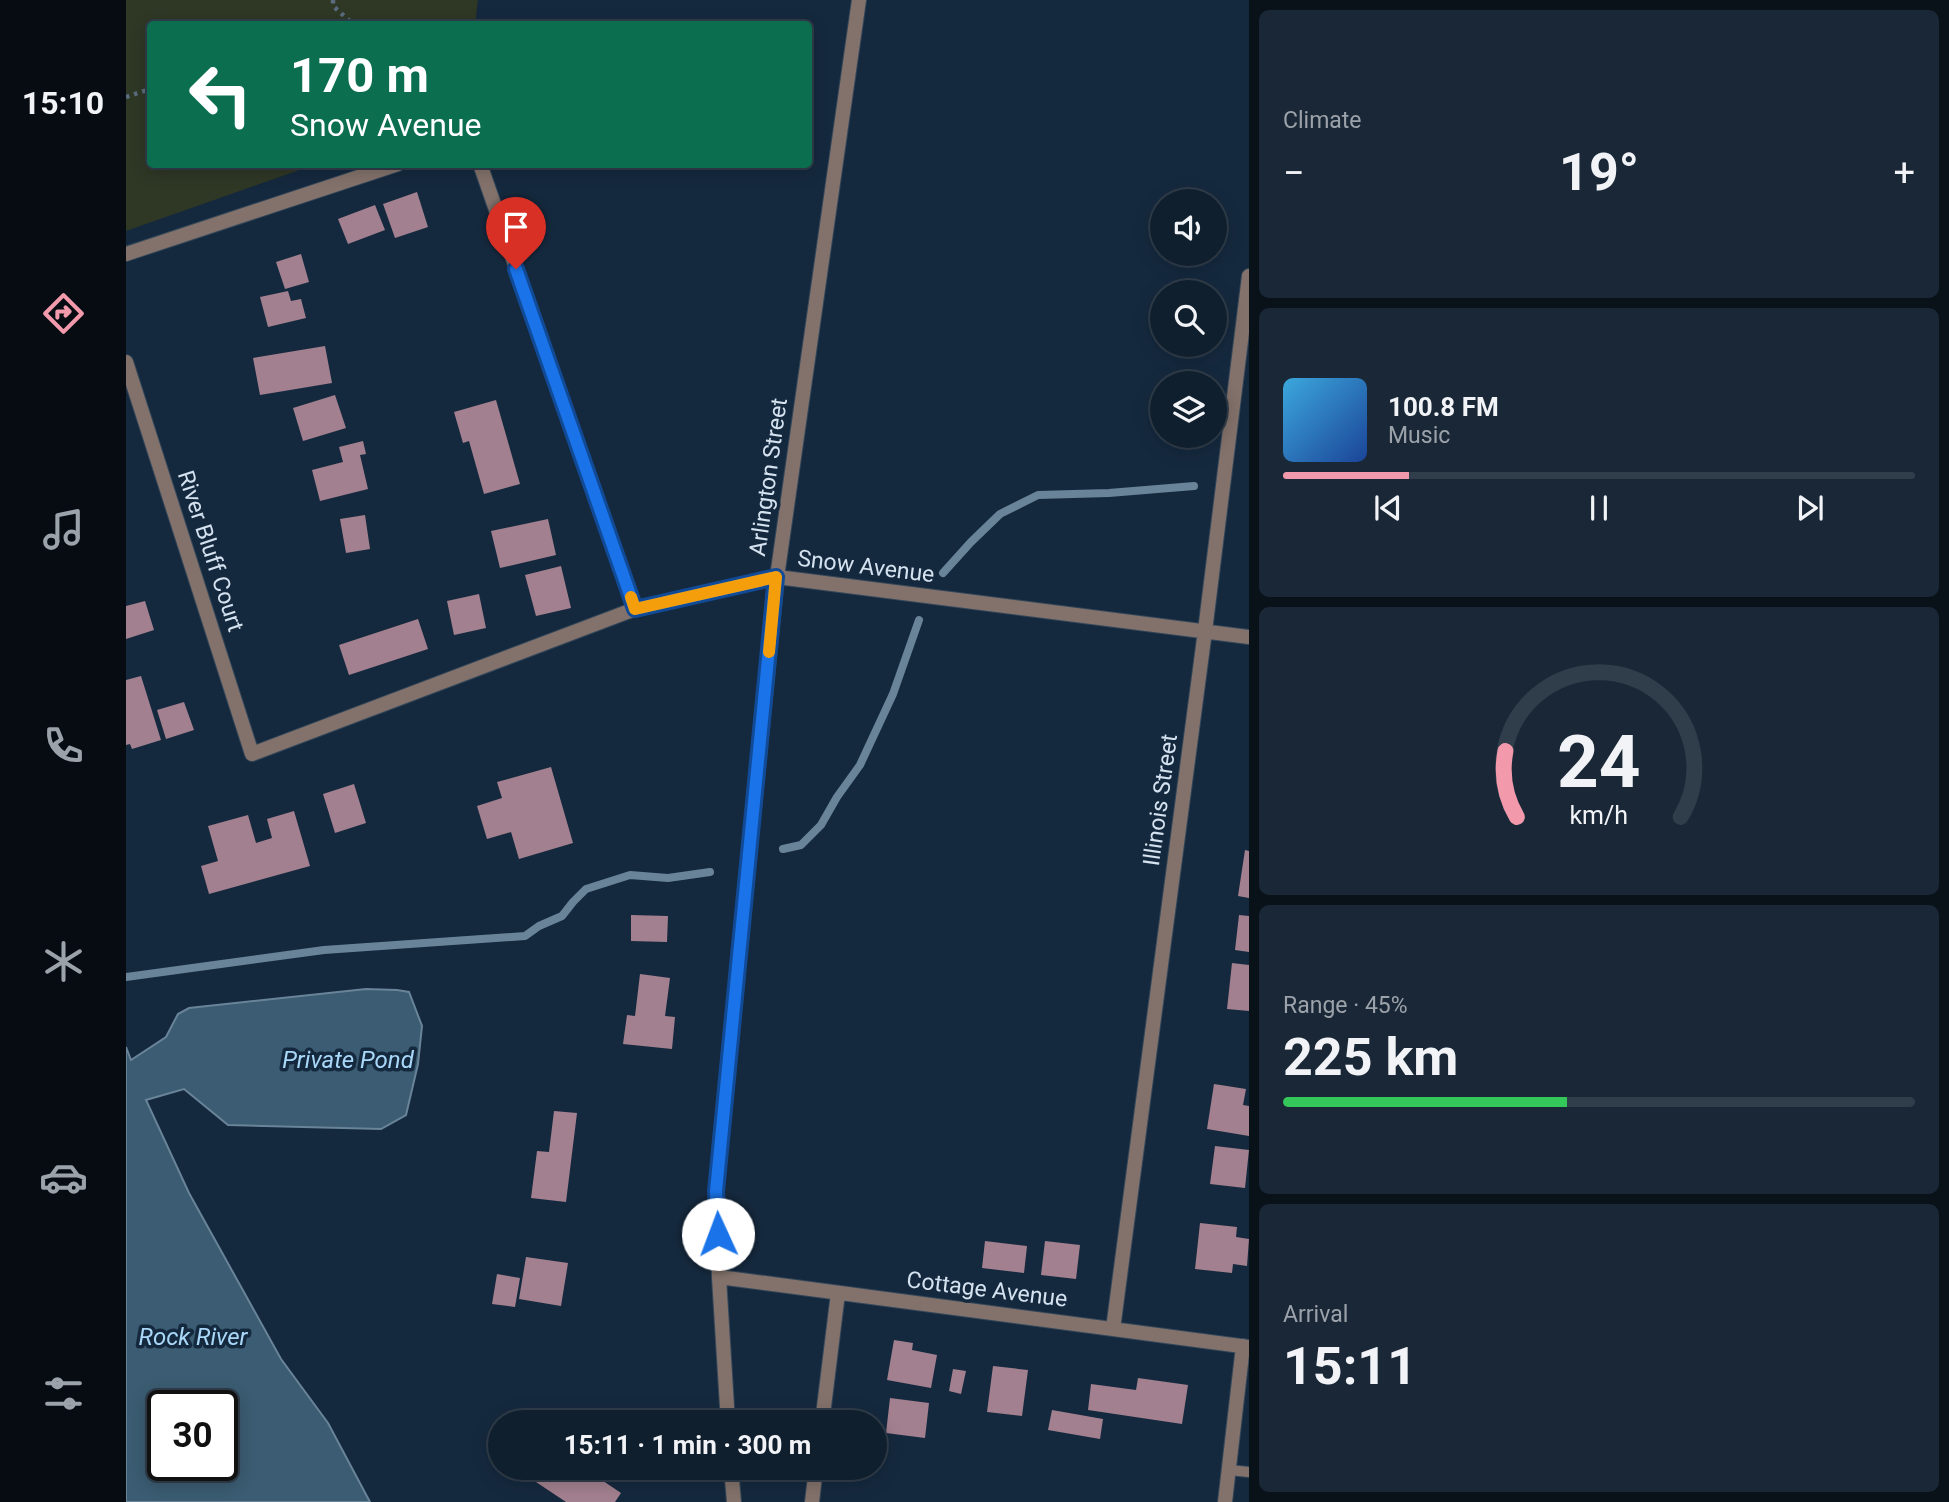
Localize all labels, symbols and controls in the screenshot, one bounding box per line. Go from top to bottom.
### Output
text: 170 m [290,47,429,104]
icon: left [175,49,266,140]
text: 15:10 [22,84,104,122]
text: Snow Avenue [290,106,482,144]
text: Climate [1283,107,1362,134]
text: 19° [1559,142,1639,203]
text: − [1283,151,1305,195]
text: + [1893,151,1915,195]
map controls [1150,189,1227,448]
button: sound [1150,189,1227,266]
pin [486,197,546,269]
icon: arrive [497,208,535,246]
button: search [1150,280,1227,357]
icon: directions [39,289,88,338]
button: layers [1150,371,1227,448]
text: 100.8 FM [1388,392,1499,422]
street label: Arlington Street [744,396,793,558]
text: Music [1388,422,1450,449]
street label: River Bluff Court [172,467,249,635]
icon: previous [1369,489,1407,527]
icon: pause [1580,489,1618,527]
icon: next [1791,489,1829,527]
icon: music [39,505,88,554]
street label: Snow Avenue [796,545,936,588]
text: 24 [1557,719,1641,805]
icon: phone [39,721,88,770]
street label: Illinois Street [1138,732,1183,868]
text: km/h [1570,801,1628,830]
icon: climate [39,937,88,986]
text: Range · 45% [1283,992,1408,1019]
text: 225 km [1283,1027,1458,1088]
water label: Private Pond [282,1046,415,1074]
icon: car [39,1153,88,1202]
position arrow [681,1197,755,1271]
street label: Cottage Avenue [905,1266,1069,1313]
text: Arrival [1283,1301,1348,1328]
water label: Rock River [139,1323,249,1351]
text: 15:11 [1283,1336,1417,1397]
icon: filters [39,1369,88,1418]
speed limit sign: 30 [147,1390,238,1481]
text: 15:11 · 1 min · 300 m [564,1430,811,1460]

